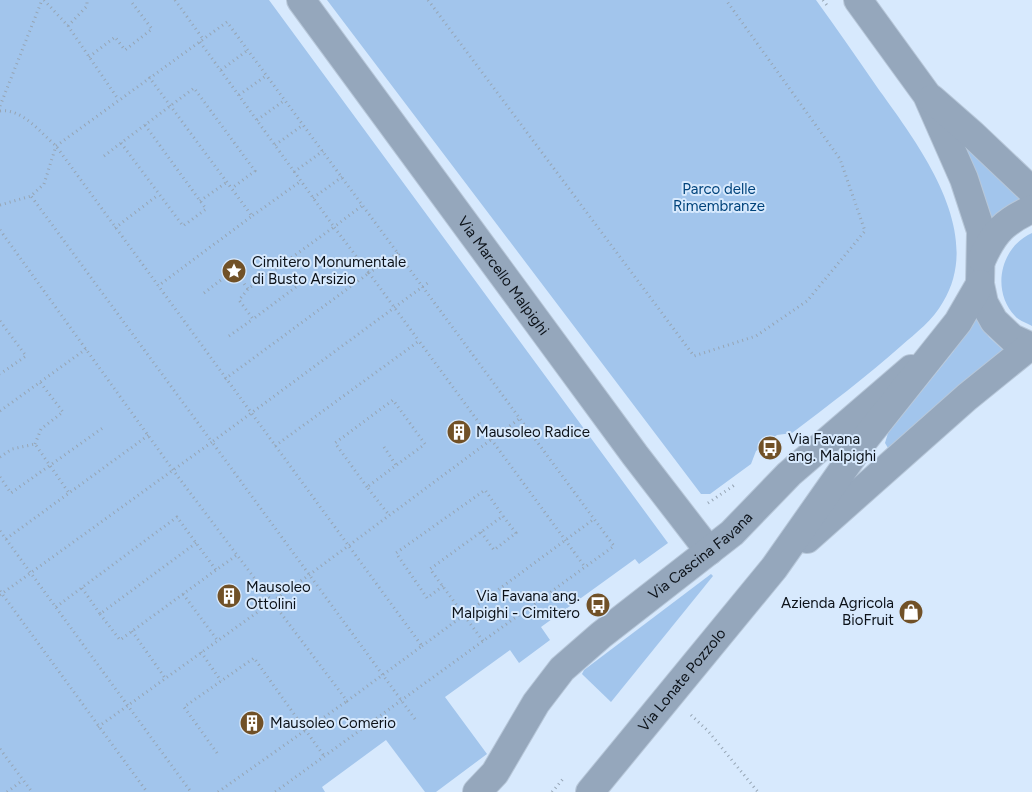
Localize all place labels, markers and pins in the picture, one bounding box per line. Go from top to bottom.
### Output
place label: Cimitero Monumentale di Busto Arsizio [252,253,406,288]
place icon: Cimitero Monumentale di Busto Arsizio [221,258,247,284]
building icon: Mausoleo Radice [446,419,472,445]
place label: Mausoleo Radice [476,423,590,441]
place label: Via Favana ang. Malpighi [788,430,876,465]
bus stop icon: Via Favana ang. Malpighi [757,435,783,461]
place label: Mausoleo Ottolini [246,578,311,613]
building icon: Mausoleo Ottolini [216,583,242,609]
place label: Via Favana ang. Malpighi - Cimitero [452,587,580,622]
bus stop icon: Via Favana ang. Malpighi - Cimitero [585,592,611,618]
place label: Azienda Agricola BioFruit [781,594,894,629]
shop icon: Azienda Agricola BioFruit [898,599,924,625]
building icon: Mausoleo Comerio [239,710,265,736]
place label: Mausoleo Comerio [270,714,396,732]

